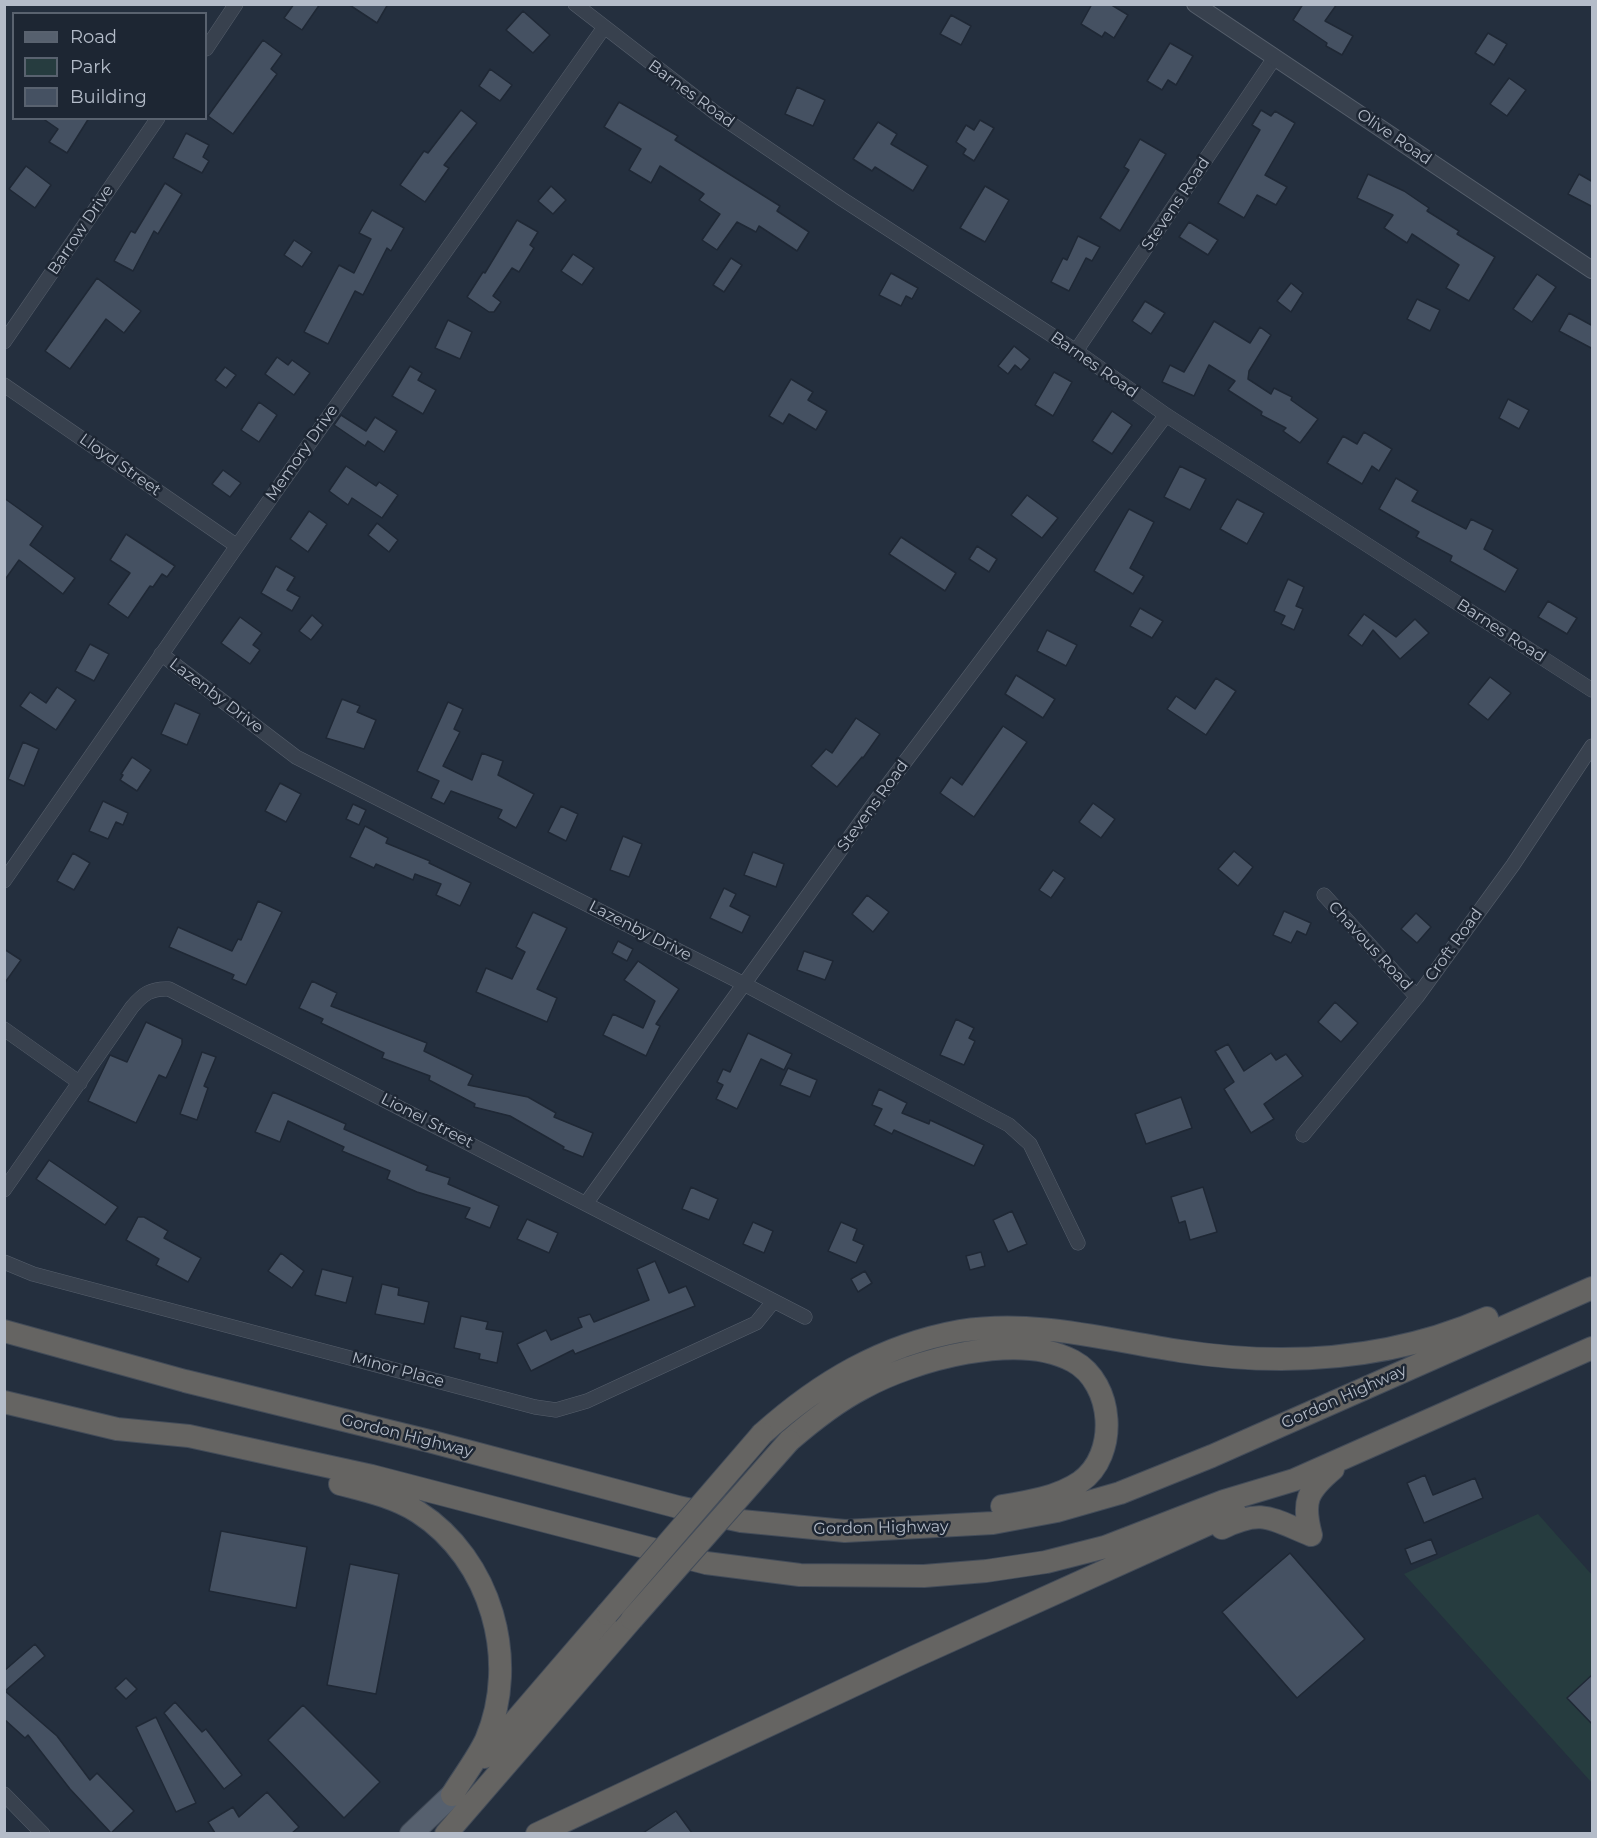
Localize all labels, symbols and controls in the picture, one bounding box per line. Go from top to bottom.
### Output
legend [12,12,207,120]
text: Road [70,26,117,48]
text: Park [70,56,111,78]
street label: Barnes Road [644,56,738,132]
text: Building [70,86,147,108]
street label: Olive Road [1353,105,1435,169]
street label: Stevens Road [1138,154,1214,254]
street label: Barrow Drive [44,182,118,278]
street label: Barnes Road [1047,328,1141,402]
street label: Memory Drive [262,401,342,505]
street label: Lloyd Street [75,430,165,500]
street label: Barnes Road [1453,595,1549,667]
street label: Lazenby Drive [165,654,267,738]
street label: Stevens Road [833,757,913,855]
street label: Lazenby Drive [585,897,695,965]
street label: Chavous Road [1324,898,1416,994]
street label: Croft Road [1421,905,1487,985]
street label: Lionel Street [378,1089,476,1153]
street label: Minor Place [350,1348,446,1392]
street label: Gordon Highway [1278,1361,1410,1433]
street label: Gordon Highway [339,1410,475,1462]
street label: Gordon Highway [813,1517,949,1539]

